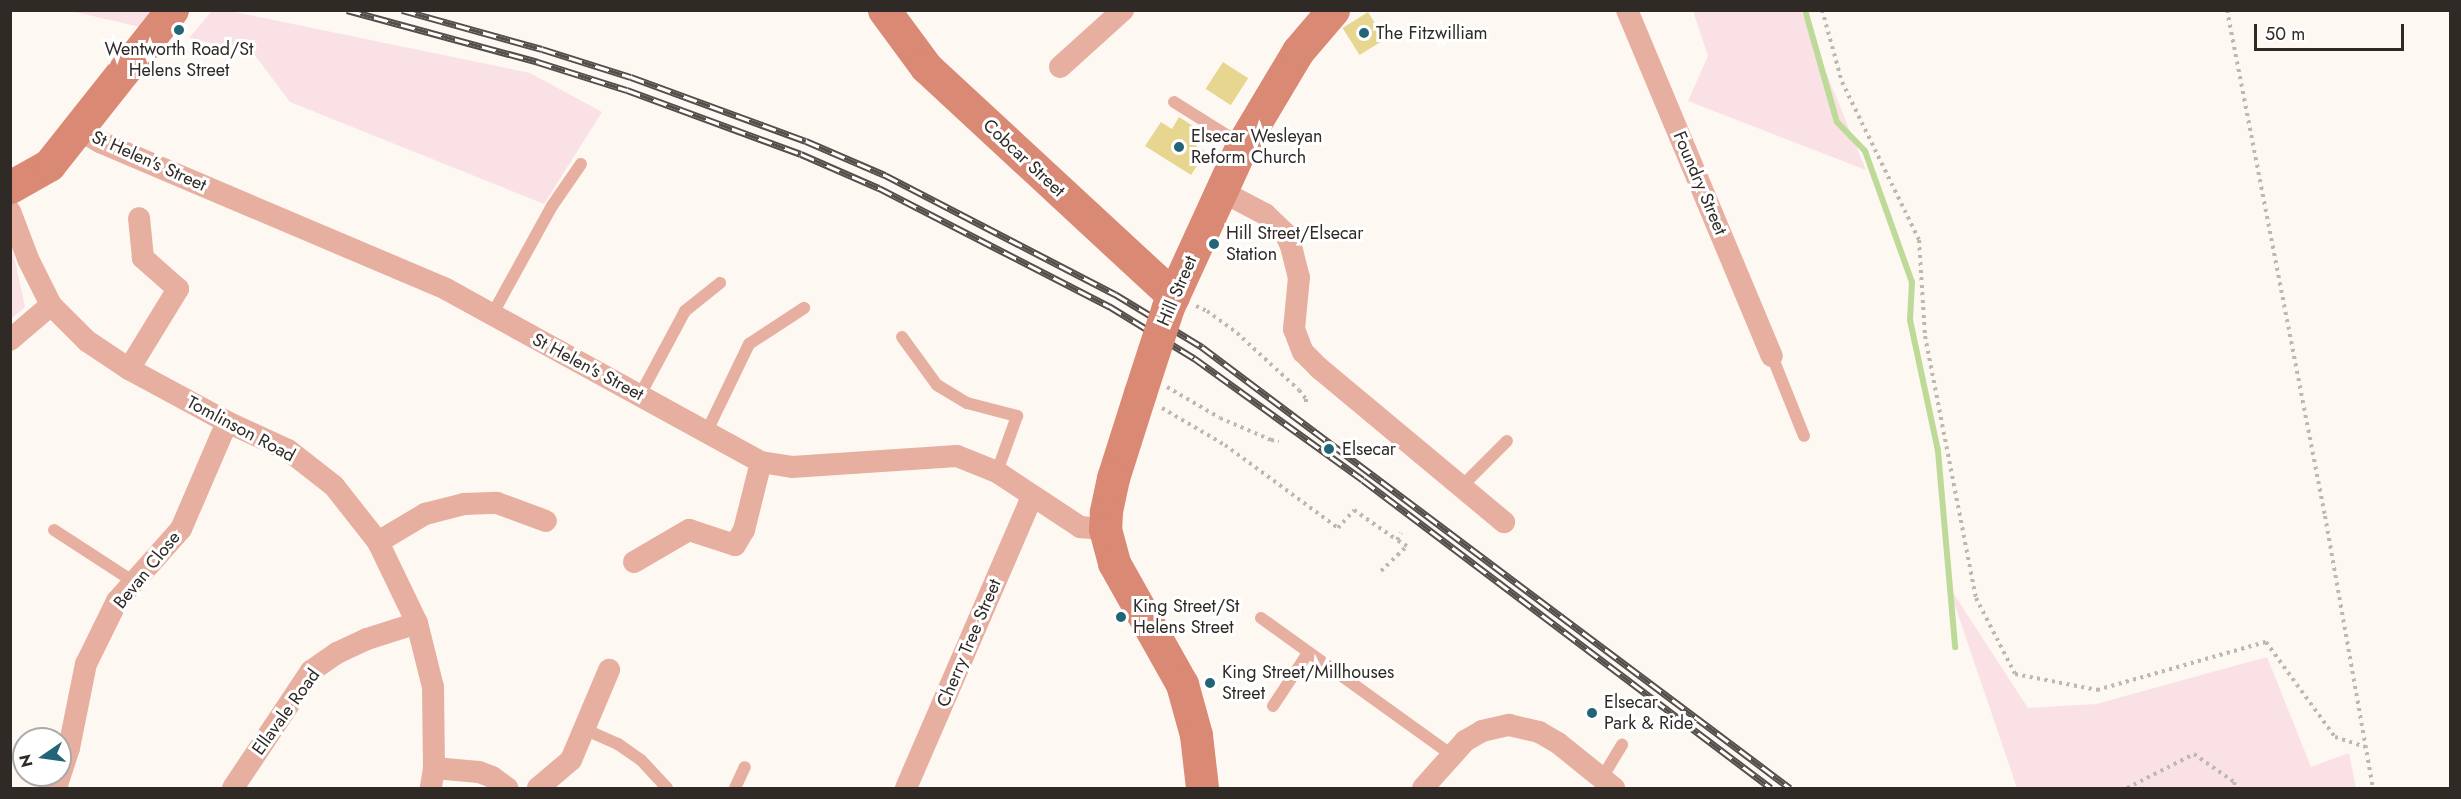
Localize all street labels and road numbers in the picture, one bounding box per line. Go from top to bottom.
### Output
street label: Cobcar Street [979,115,1069,201]
street label: St Helen's Street [88,126,210,196]
street label: Foundry Street [1668,128,1732,238]
street label: Hill Street [1153,253,1201,329]
street label: St Helen's Street [529,329,647,405]
street label: Tomlinson Road [183,391,299,467]
street label: Bevan Close [109,527,185,613]
street label: Cherry Tree Street [932,576,1006,710]
street label: Ellavale Road [248,665,324,759]

